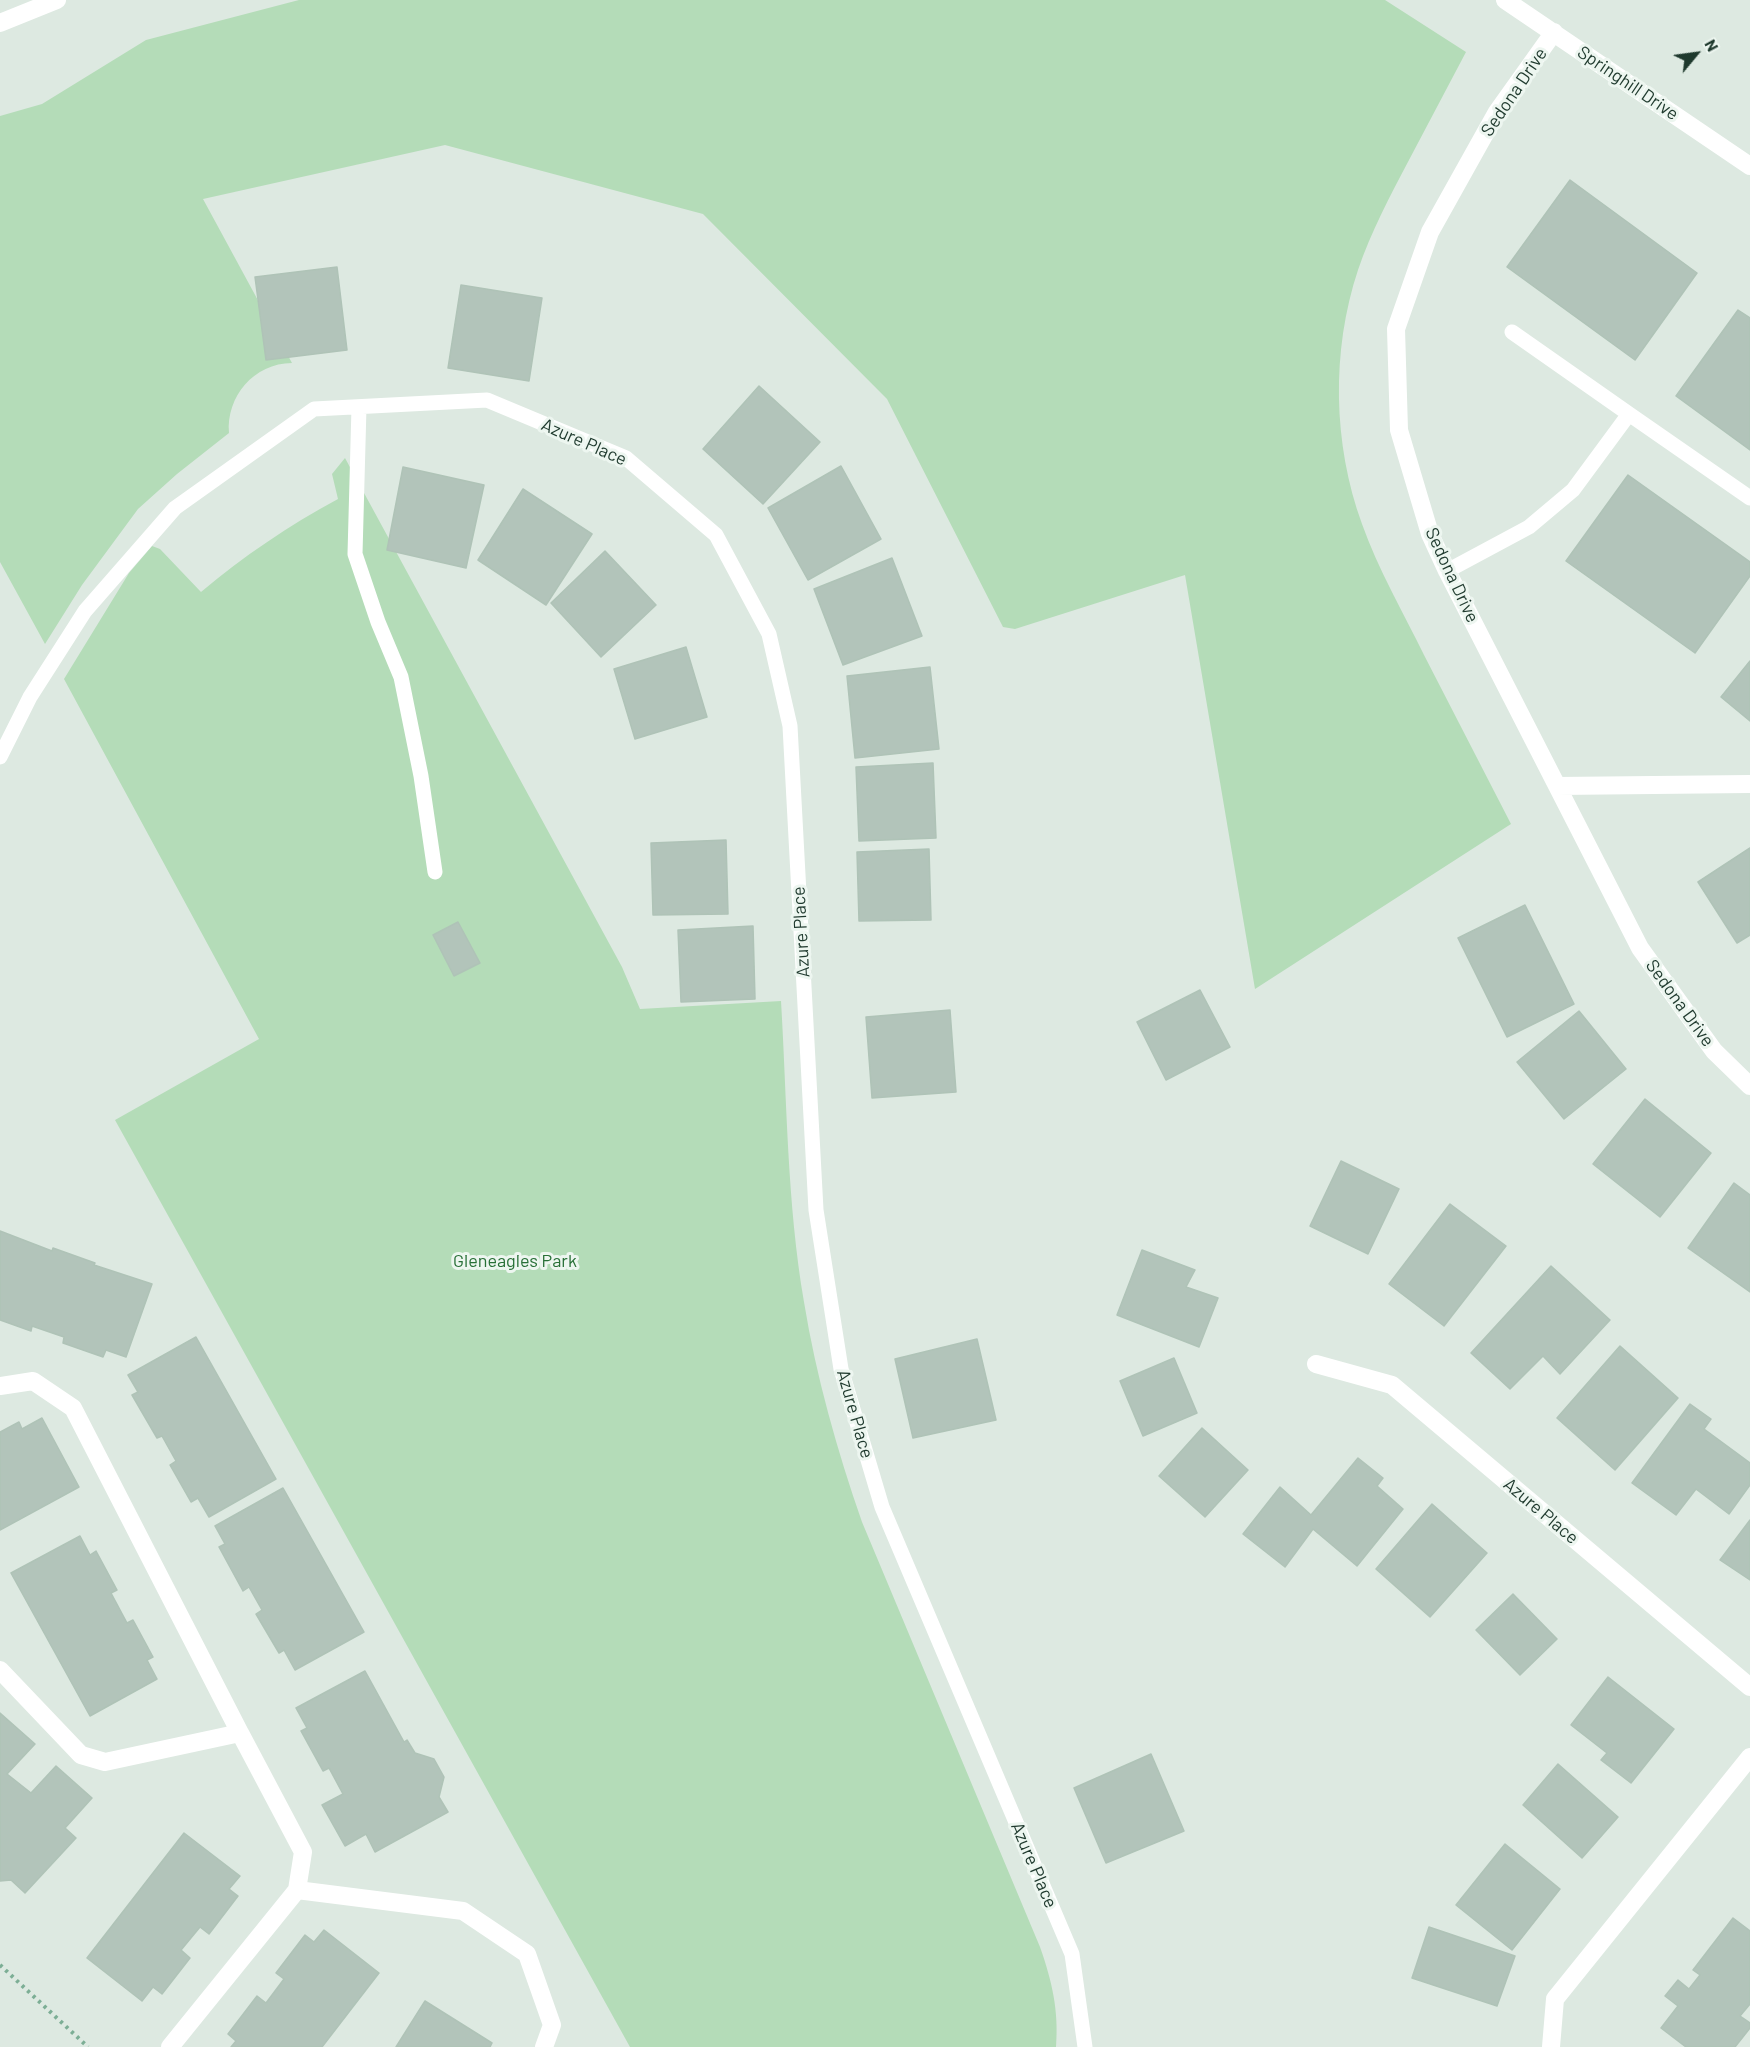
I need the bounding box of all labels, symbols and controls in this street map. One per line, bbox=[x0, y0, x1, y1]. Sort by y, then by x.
north arrow bbox=[1666, 24, 1726, 84]
text: N bbox=[1701, 36, 1723, 54]
street label: Springhill Drive bbox=[1573, 41, 1683, 125]
street label: Sedona Drive bbox=[1476, 44, 1552, 140]
street label: Azure Place bbox=[538, 414, 630, 470]
street label: Sedona Drive bbox=[1421, 524, 1483, 626]
street label: Azure Place bbox=[788, 886, 814, 978]
street label: Sedona Drive bbox=[1641, 955, 1719, 1051]
park label: Gleneagles Park bbox=[453, 1250, 577, 1272]
street label: Azure Place bbox=[832, 1367, 878, 1461]
street label: Azure Place bbox=[1499, 1473, 1583, 1549]
street label: Azure Place bbox=[1006, 1819, 1062, 1911]

